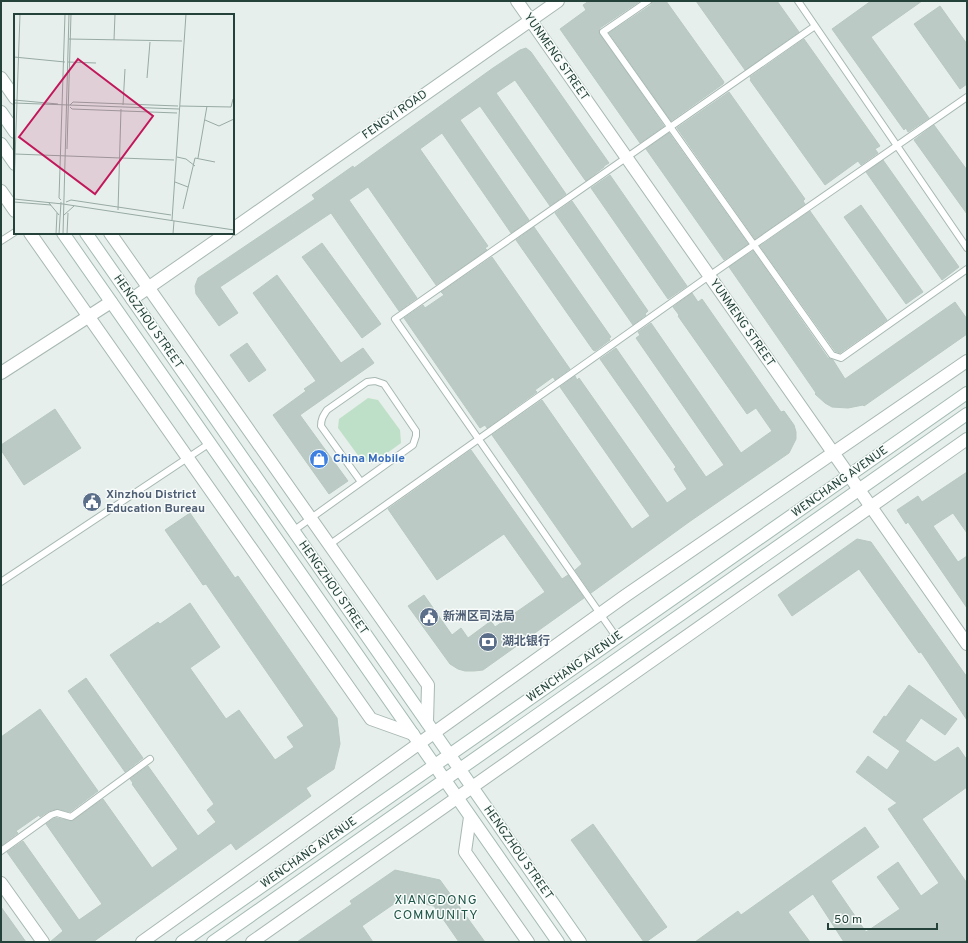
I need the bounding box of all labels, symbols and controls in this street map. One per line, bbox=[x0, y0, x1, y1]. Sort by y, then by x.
street label: YUNMENG STREET bbox=[520, 10, 592, 104]
inset map bbox=[14, 14, 234, 234]
street label: FENGYI ROAD bbox=[359, 87, 431, 143]
street label: HENGZHOU STREET bbox=[110, 272, 186, 372]
street label: YUNMENG STREET bbox=[706, 276, 778, 370]
street label: WENCHANG AVENUE bbox=[789, 443, 891, 521]
shop icon: China Mobile bbox=[308, 448, 330, 470]
place label: China Mobile bbox=[333, 451, 405, 467]
place label: Xinzhou District Education Bureau bbox=[106, 487, 205, 517]
public building icon: Xinzhou District Education Bureau bbox=[81, 491, 103, 513]
street label: HENGZHOU STREET bbox=[295, 538, 371, 638]
public building icon: 新洲区司法局 bbox=[418, 606, 440, 628]
place label: 新洲区司法局 bbox=[443, 609, 515, 625]
street label: WENCHANG AVENUE bbox=[524, 628, 626, 706]
bank icon: 湖北银行 bbox=[477, 631, 499, 653]
place label: 湖北银行 bbox=[502, 634, 550, 650]
street label: HENGZHOU STREET bbox=[480, 803, 556, 903]
street label: WENCHANG AVENUE bbox=[258, 814, 360, 892]
district label: XIANGDONG COMMUNITY bbox=[394, 893, 478, 924]
scale bar bbox=[828, 905, 937, 931]
text: 50 m bbox=[834, 912, 862, 928]

